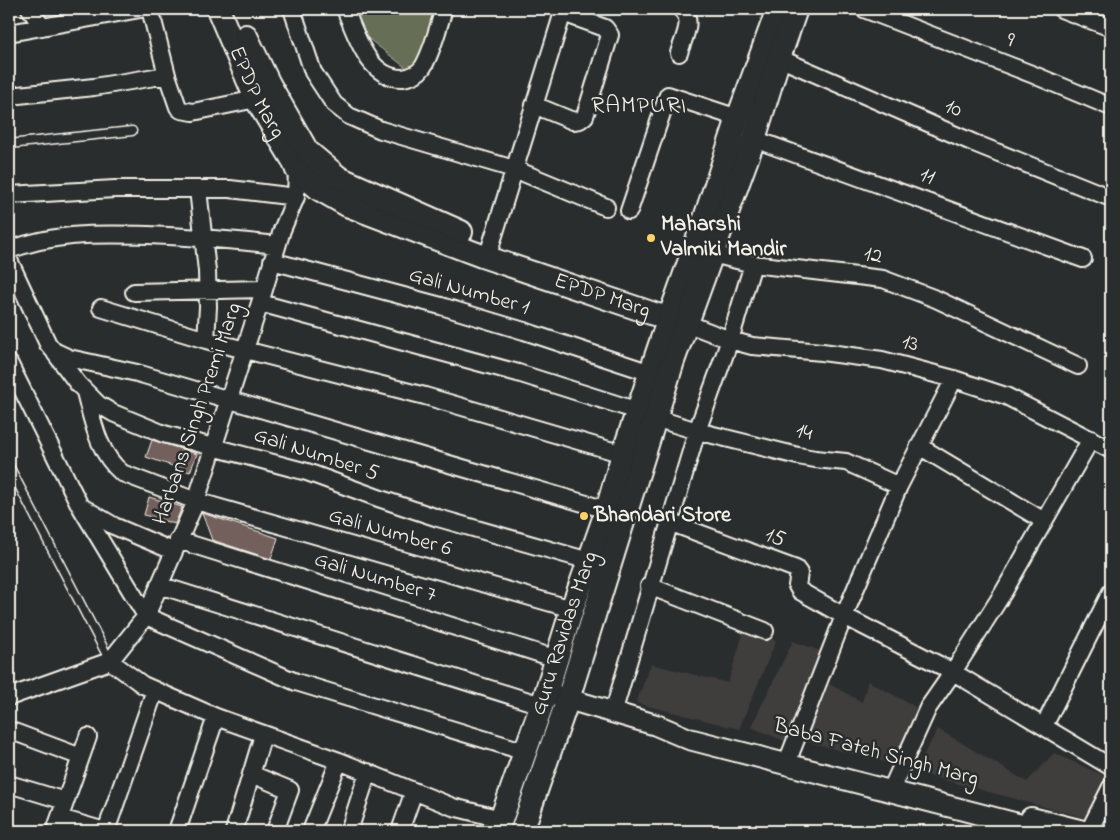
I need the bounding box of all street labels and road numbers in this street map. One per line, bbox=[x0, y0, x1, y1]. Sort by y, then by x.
street label: 9 bbox=[1001, 25, 1019, 57]
street label: EPDP Marg bbox=[220, 42, 293, 146]
street label: 10 bbox=[939, 91, 967, 127]
street label: 11 bbox=[915, 160, 939, 194]
street label: 12 bbox=[862, 239, 884, 273]
street label: Gali Number 1 bbox=[405, 260, 533, 324]
street label: EPDP Marg bbox=[550, 265, 654, 329]
street label: Harbans Singh Premi Marg bbox=[145, 299, 252, 530]
street label: 13 bbox=[898, 327, 922, 361]
street label: 14 bbox=[792, 416, 816, 450]
street label: Gali Number 5 bbox=[249, 420, 383, 490]
street label: Gali Number 6 bbox=[325, 500, 456, 566]
street label: 15 bbox=[760, 520, 790, 556]
street label: Gali Number 7 bbox=[310, 544, 440, 612]
street label: Guru Ravidas Marg bbox=[523, 547, 608, 720]
street label: Baba Fateh Singh Marg bbox=[769, 710, 982, 797]

